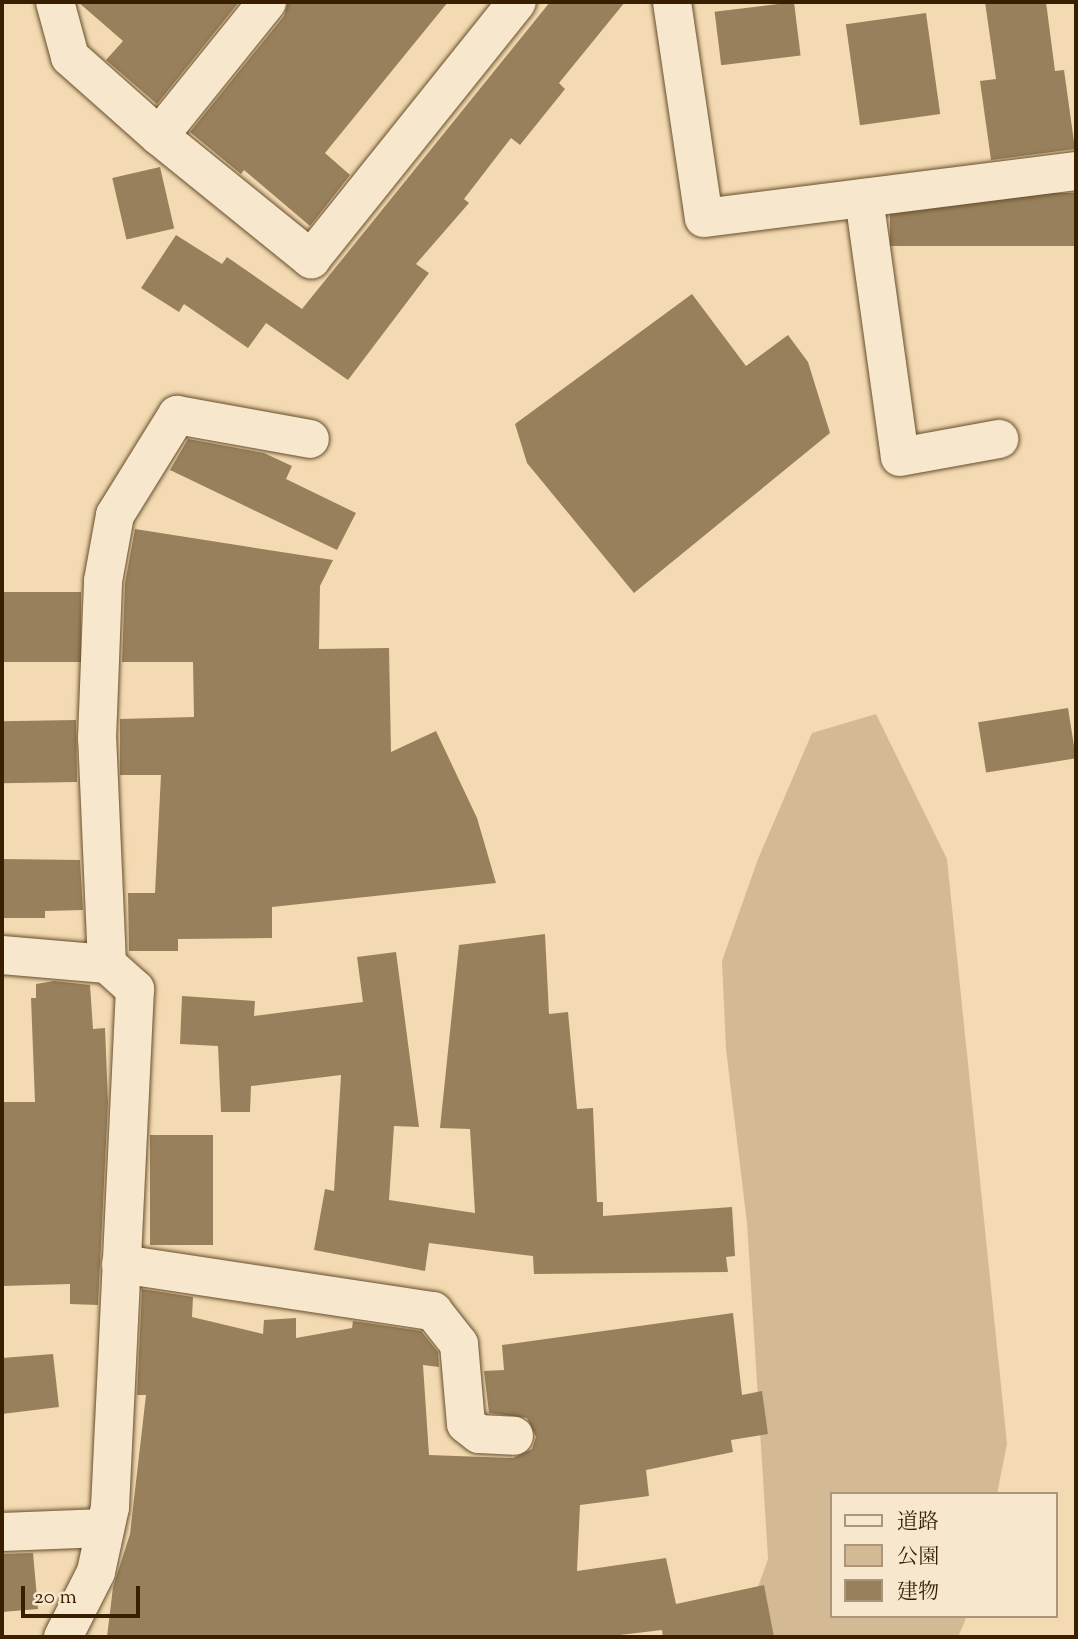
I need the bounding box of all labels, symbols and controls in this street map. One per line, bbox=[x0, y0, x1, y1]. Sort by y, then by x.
legend bbox=[830, 1492, 1057, 1618]
text: 道路 bbox=[897, 1508, 939, 1538]
text: 公園 bbox=[897, 1543, 939, 1573]
scale bar bbox=[24, 1572, 144, 1616]
text: 建物 bbox=[897, 1578, 939, 1608]
text: 20 m bbox=[34, 1583, 77, 1613]

